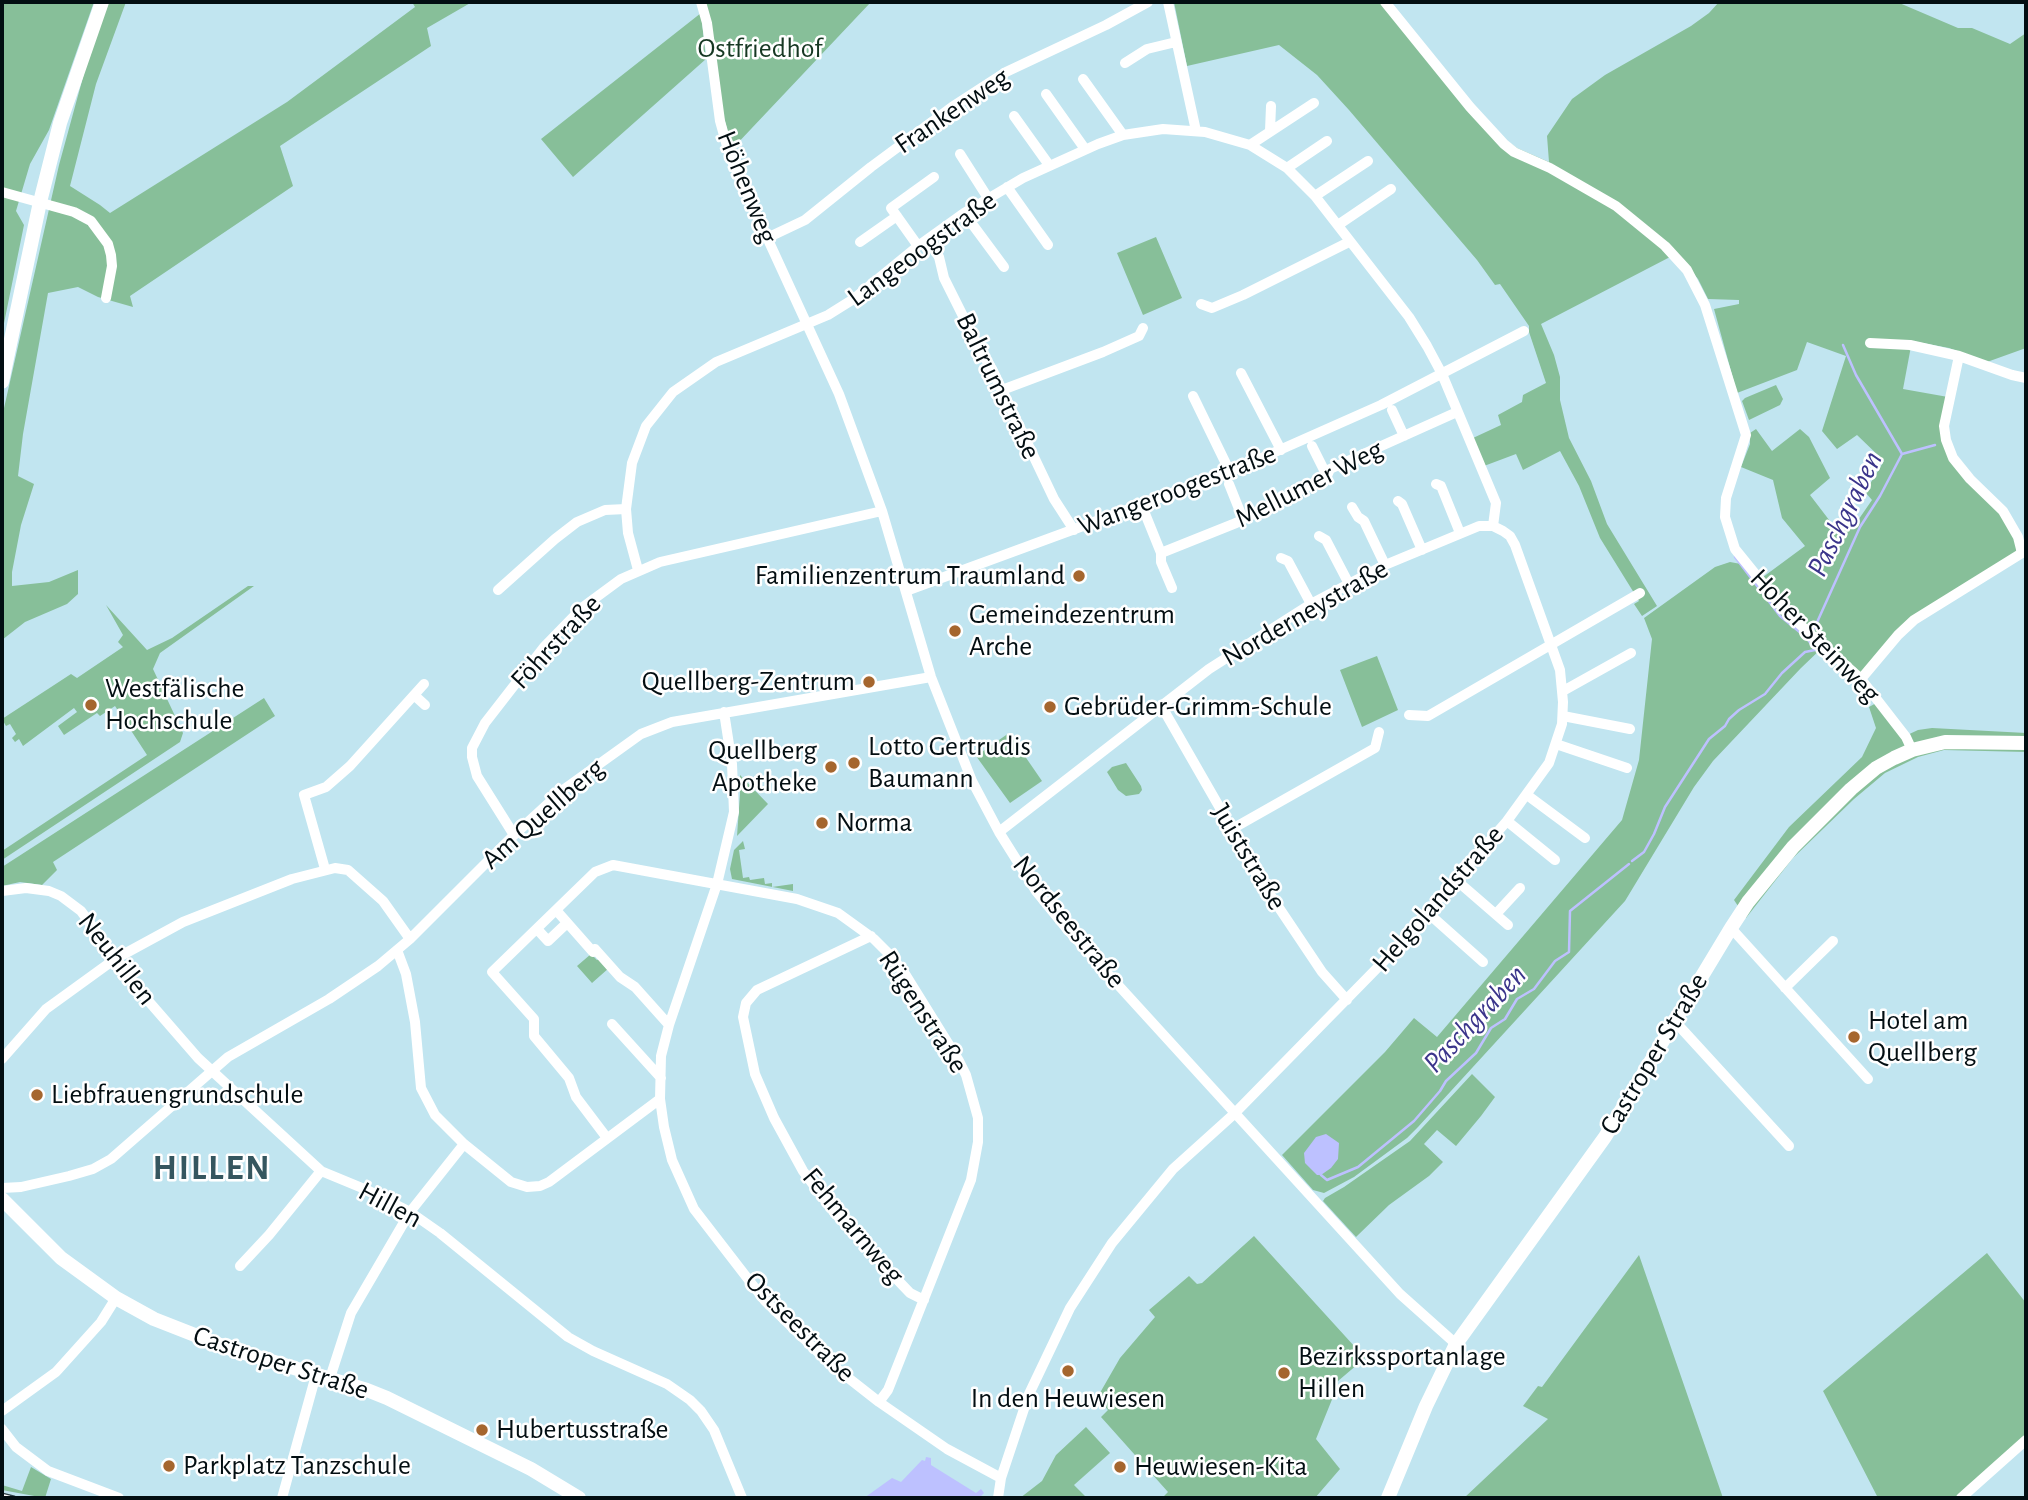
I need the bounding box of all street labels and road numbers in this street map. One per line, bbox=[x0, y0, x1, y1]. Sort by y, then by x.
street label: Frankenweg bbox=[888, 60, 1016, 162]
street label: Höhenweg bbox=[709, 126, 785, 248]
street label: Langeoogstraße bbox=[841, 184, 1003, 314]
street label: Baltrumstraße bbox=[948, 307, 1048, 465]
street label: Mellumer Weg bbox=[1230, 432, 1388, 536]
street label: Wangeroogestraße bbox=[1073, 437, 1281, 543]
street label: Norderneystraße bbox=[1216, 552, 1394, 674]
street label: Hoher Steinweg bbox=[1743, 562, 1887, 710]
street label: Föhrstraße bbox=[504, 588, 608, 696]
street label: Am Quellberg bbox=[475, 752, 611, 876]
street label: Juiststraße bbox=[1204, 798, 1294, 916]
street label: Helgolandstraße bbox=[1365, 819, 1511, 979]
street label: Nordseestraße bbox=[1005, 849, 1133, 995]
street label: Neuhillen bbox=[70, 906, 164, 1012]
street label: Rügenstraße bbox=[871, 944, 975, 1080]
street label: Castroper Straße bbox=[1593, 967, 1715, 1141]
street label: Fehmarnweg bbox=[795, 1161, 911, 1291]
street label: Hillen bbox=[352, 1174, 428, 1236]
street label: Ostseestraße bbox=[738, 1265, 862, 1389]
street label: Castroper Straße bbox=[189, 1319, 373, 1407]

